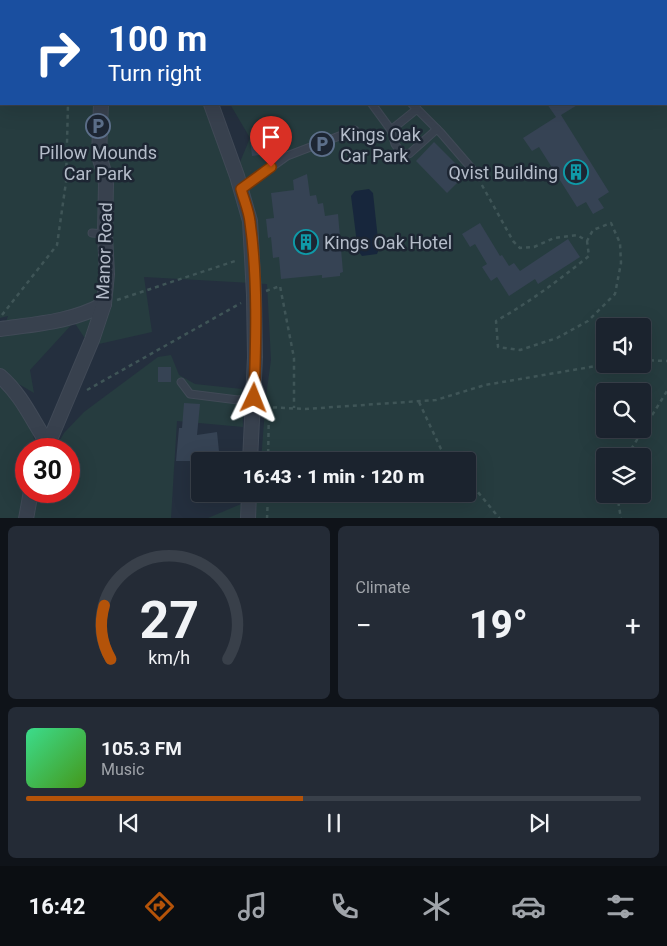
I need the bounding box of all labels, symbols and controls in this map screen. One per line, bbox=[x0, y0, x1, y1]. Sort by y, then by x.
text: 100 m bbox=[108, 19, 207, 60]
icon: right bbox=[25, 20, 90, 85]
text: Turn right bbox=[108, 61, 202, 86]
parking icon: Pillow Mounds Car Park bbox=[85, 113, 111, 139]
pin bbox=[250, 116, 292, 167]
icon: arrive bbox=[257, 123, 285, 151]
place label: Kings Oak Car Park bbox=[340, 124, 422, 166]
parking icon: Kings Oak Car Park bbox=[309, 131, 335, 157]
place label: Pillow Mounds Car Park bbox=[39, 142, 157, 184]
building icon: Qvist Building bbox=[563, 159, 589, 185]
place label: Qvist Building bbox=[448, 162, 558, 183]
street label: Manor Road bbox=[92, 202, 116, 300]
building icon: Kings Oak Hotel bbox=[293, 229, 319, 255]
place label: Kings Oak Hotel bbox=[324, 232, 452, 253]
map controls bbox=[596, 318, 651, 503]
button: sound bbox=[596, 318, 651, 373]
position arrow bbox=[227, 371, 279, 423]
button: search bbox=[596, 383, 651, 438]
speed limit sign: 30 bbox=[15, 438, 80, 503]
button: layers bbox=[596, 448, 651, 503]
text: 16:43 · 1 min · 120 m bbox=[242, 465, 425, 488]
text: Climate bbox=[356, 578, 410, 597]
text: 27 bbox=[139, 590, 199, 651]
text: 19° bbox=[469, 603, 528, 647]
text: − bbox=[356, 609, 372, 642]
text: + bbox=[625, 609, 641, 642]
text: km/h bbox=[148, 647, 190, 668]
text: 105.3 FM bbox=[101, 737, 182, 760]
text: Music bbox=[101, 760, 144, 779]
icon: previous bbox=[115, 809, 143, 837]
icon: pause bbox=[320, 809, 348, 837]
icon: next bbox=[525, 809, 553, 837]
icon: directions bbox=[142, 889, 177, 924]
icon: music bbox=[235, 889, 270, 924]
icon: phone bbox=[327, 889, 362, 924]
icon: climate bbox=[419, 889, 454, 924]
icon: car bbox=[511, 889, 546, 924]
icon: filters bbox=[603, 889, 638, 924]
text: 16:42 bbox=[29, 894, 85, 919]

